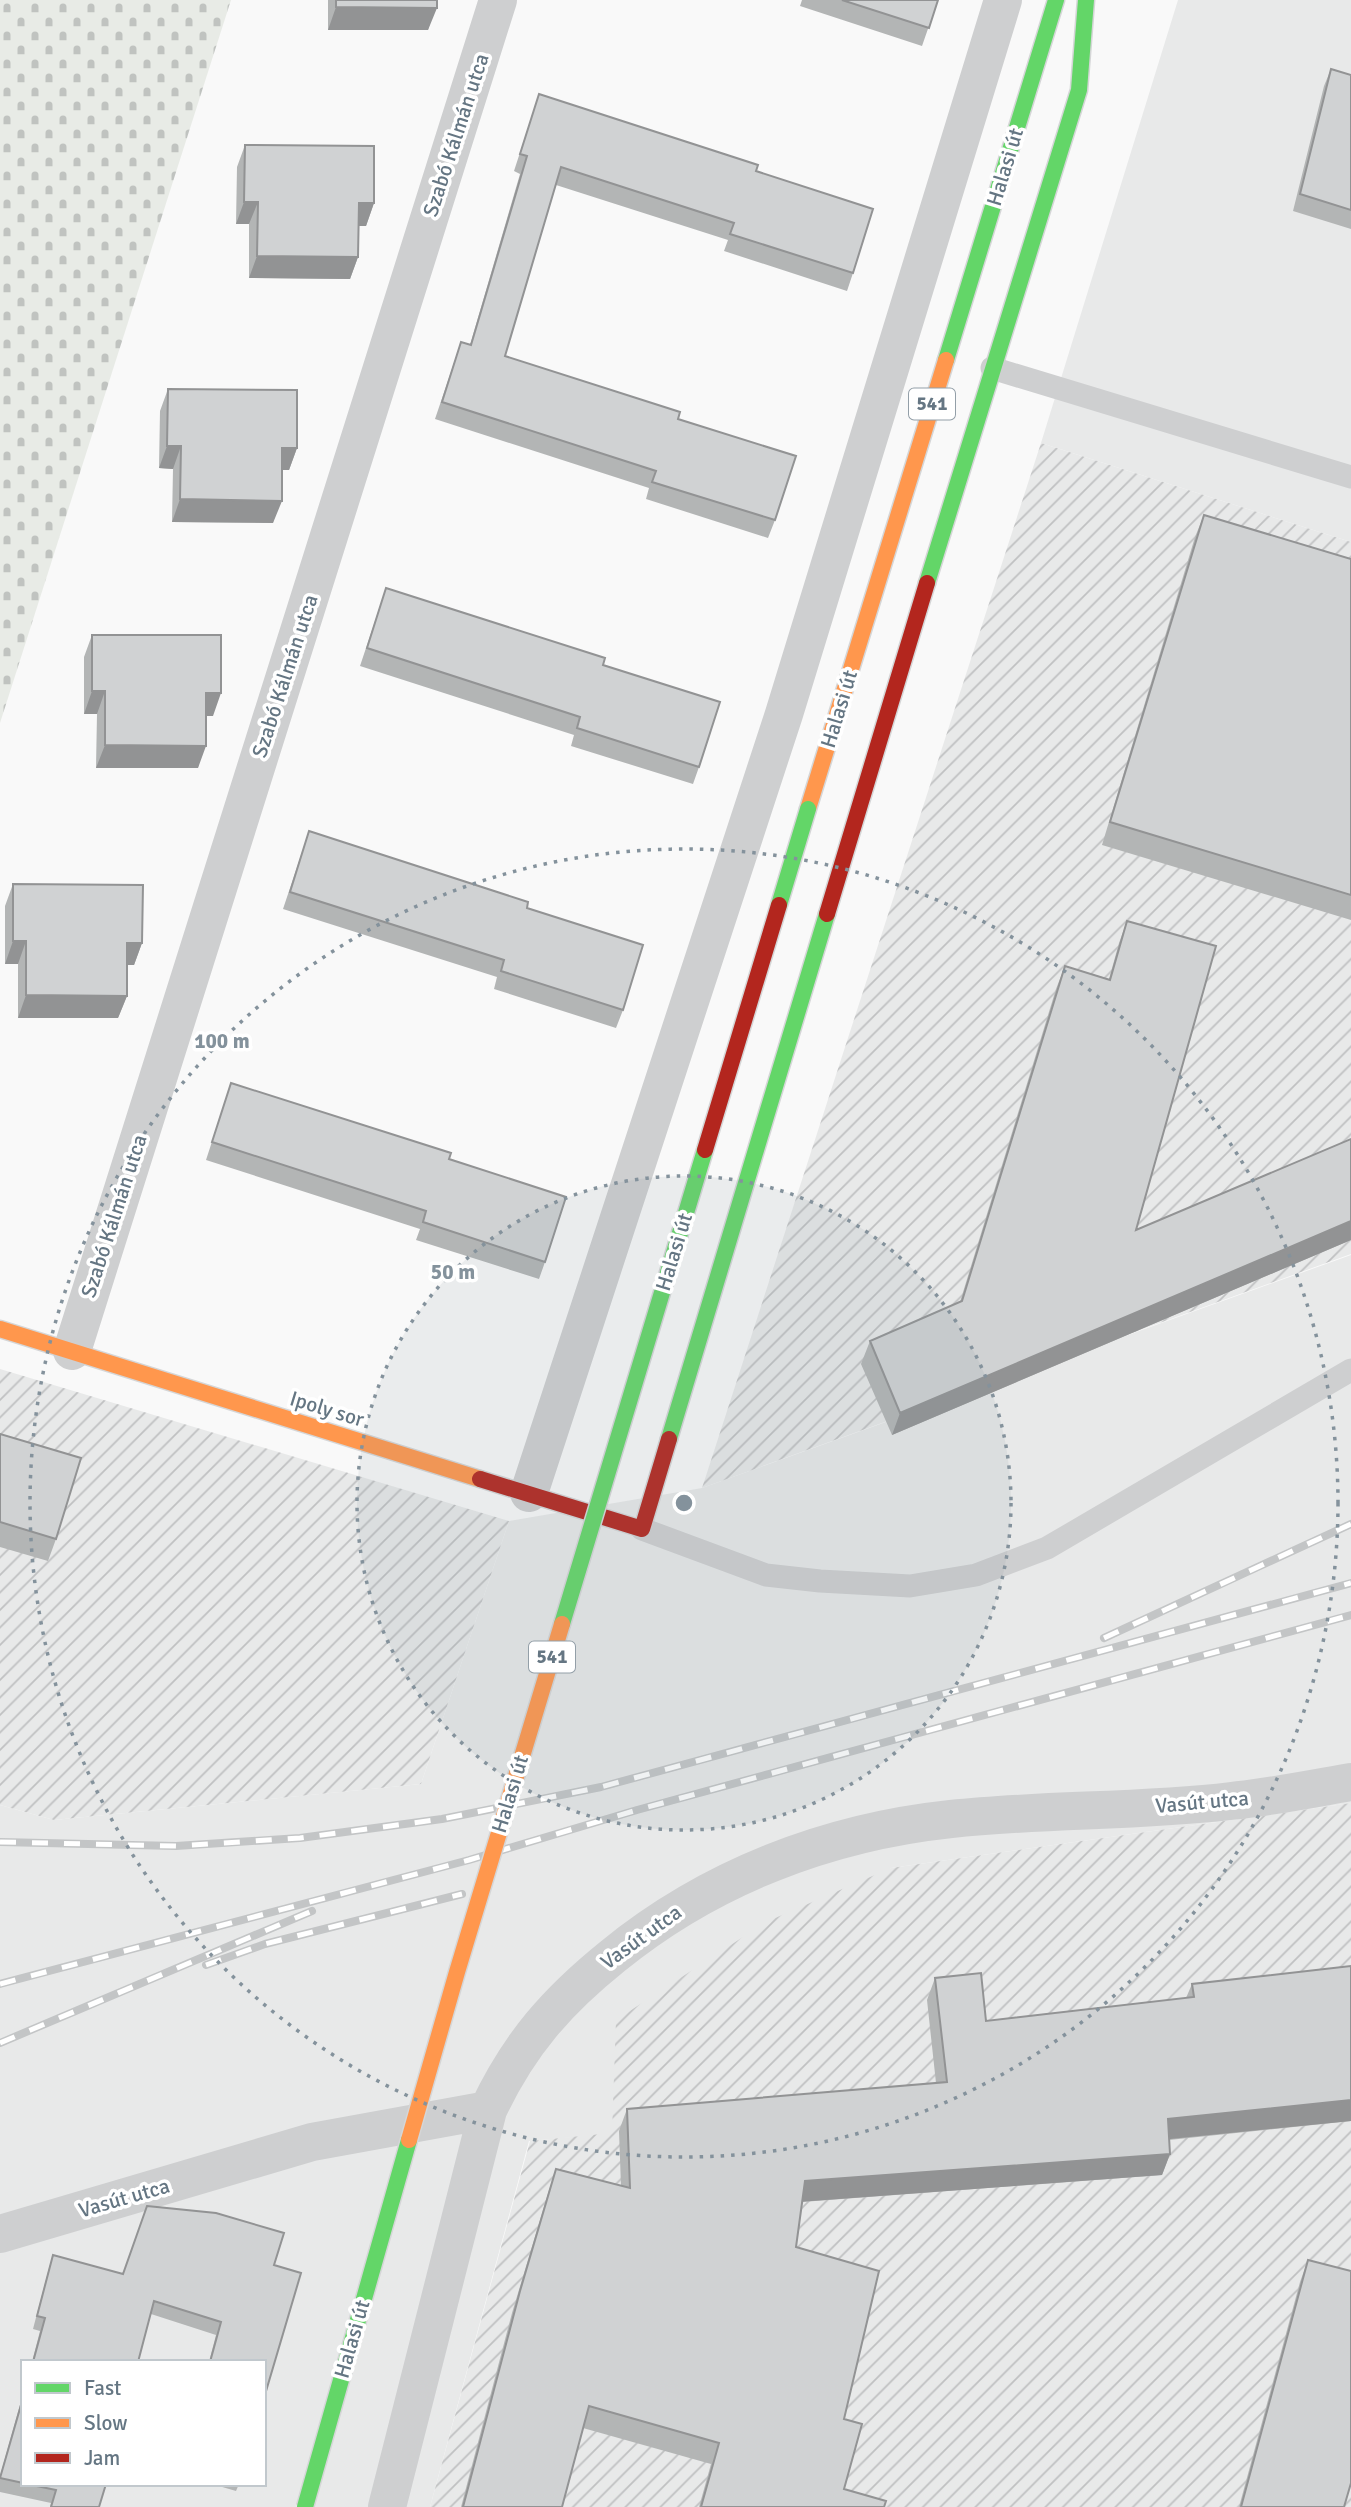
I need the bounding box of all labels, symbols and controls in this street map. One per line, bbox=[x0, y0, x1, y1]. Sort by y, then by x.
street label: Szabó Kálmán utca bbox=[417, 50, 495, 220]
street label: Halasi út bbox=[981, 125, 1029, 209]
road number: 541 bbox=[909, 388, 955, 420]
street label: Szabó Kálmán utca bbox=[246, 591, 324, 761]
street label: Halasi út bbox=[815, 667, 863, 751]
text: 100 m bbox=[194, 1028, 250, 1054]
street label: Szabó Kálmán utca bbox=[75, 1131, 153, 1301]
street label: Halasi út bbox=[650, 1210, 698, 1294]
text: 50 m bbox=[431, 1259, 475, 1285]
street label: Ipoly sor bbox=[287, 1385, 368, 1433]
centre of rings bbox=[672, 1491, 696, 1515]
road number: 541 bbox=[529, 1642, 575, 1672]
street label: Halasi út bbox=[486, 1752, 534, 1836]
street label: Vasút utca bbox=[1154, 1785, 1250, 1819]
street label: Vasút utca bbox=[595, 1899, 687, 1975]
street label: Vasút utca bbox=[75, 2173, 173, 2223]
street label: Halasi út bbox=[328, 2297, 376, 2381]
legend bbox=[21, 2360, 266, 2486]
text: Fast bbox=[84, 2375, 121, 2401]
text: Slow bbox=[84, 2410, 128, 2436]
text: Jam bbox=[84, 2445, 120, 2471]

